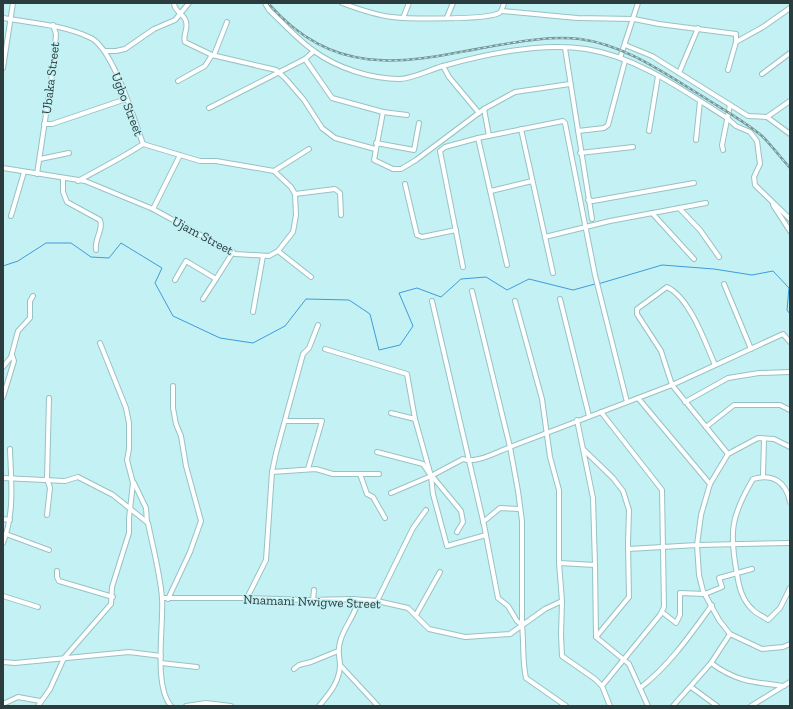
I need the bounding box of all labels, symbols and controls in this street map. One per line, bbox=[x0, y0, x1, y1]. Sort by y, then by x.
street label: Ubaka Street bbox=[39, 41, 62, 115]
street label: Ugbo Street bbox=[109, 70, 147, 138]
street label: Ujam Street bbox=[169, 213, 236, 259]
street label: Nnamani Nwigwe Street bbox=[243, 592, 381, 611]

